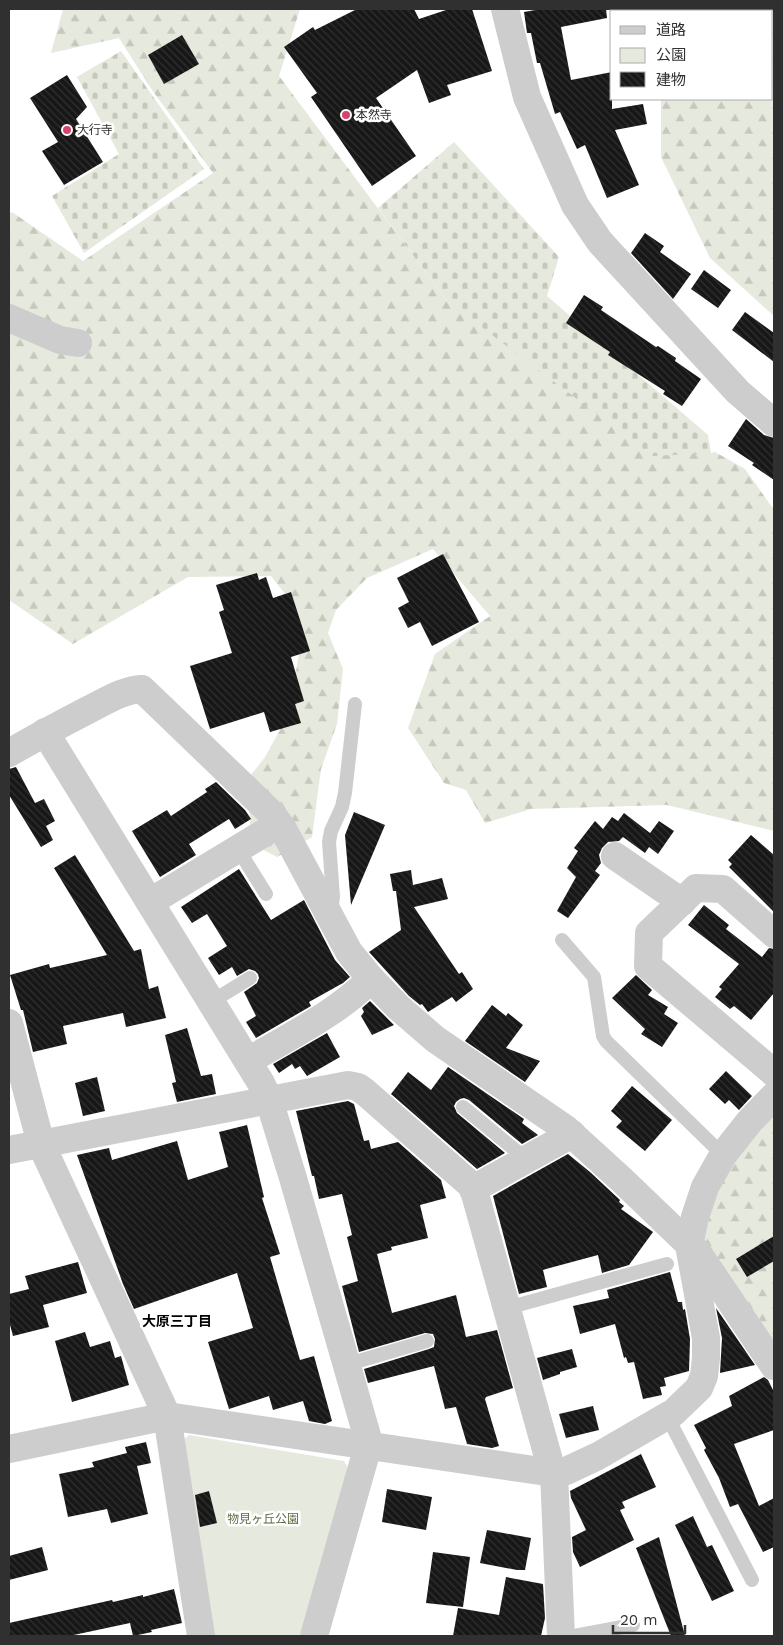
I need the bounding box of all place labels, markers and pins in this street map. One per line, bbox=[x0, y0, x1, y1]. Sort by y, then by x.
place label: 本然寺 bbox=[356, 108, 392, 122]
marker: 本然寺 bbox=[340, 109, 352, 121]
place label: 大行寺 bbox=[77, 123, 113, 137]
marker: 大行寺 bbox=[61, 124, 73, 136]

